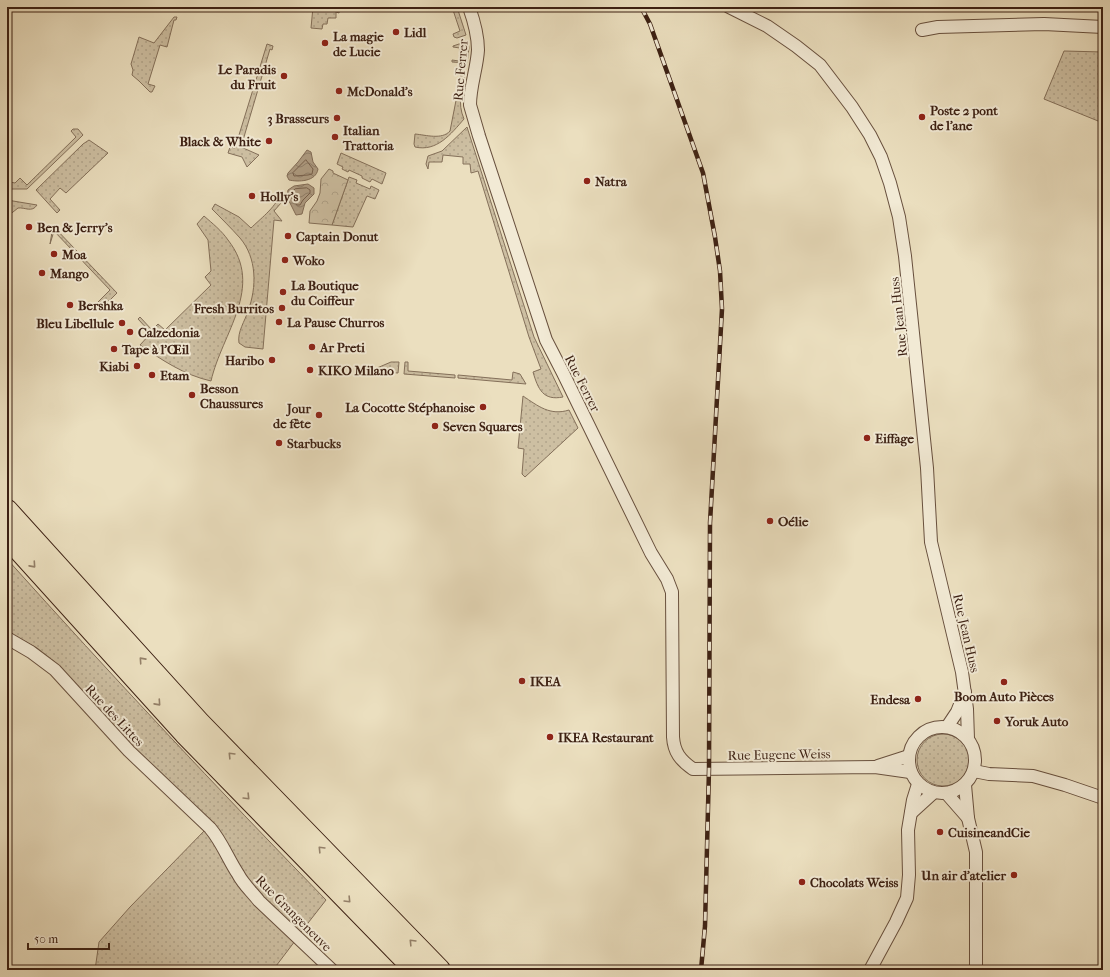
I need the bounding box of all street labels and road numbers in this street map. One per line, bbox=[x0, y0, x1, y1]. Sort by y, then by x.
street label: Rue Ferrer bbox=[450, 38, 471, 102]
street label: Rue Jean Huss bbox=[887, 276, 910, 358]
street label: Rue Ferrer bbox=[562, 352, 604, 415]
street label: Rue Jean Huss bbox=[950, 592, 983, 674]
street label: Rue des Littes bbox=[82, 681, 147, 749]
street label: Rue Eugene Weiss bbox=[727, 746, 831, 763]
street label: Rue Grangeneuve bbox=[253, 872, 335, 955]

